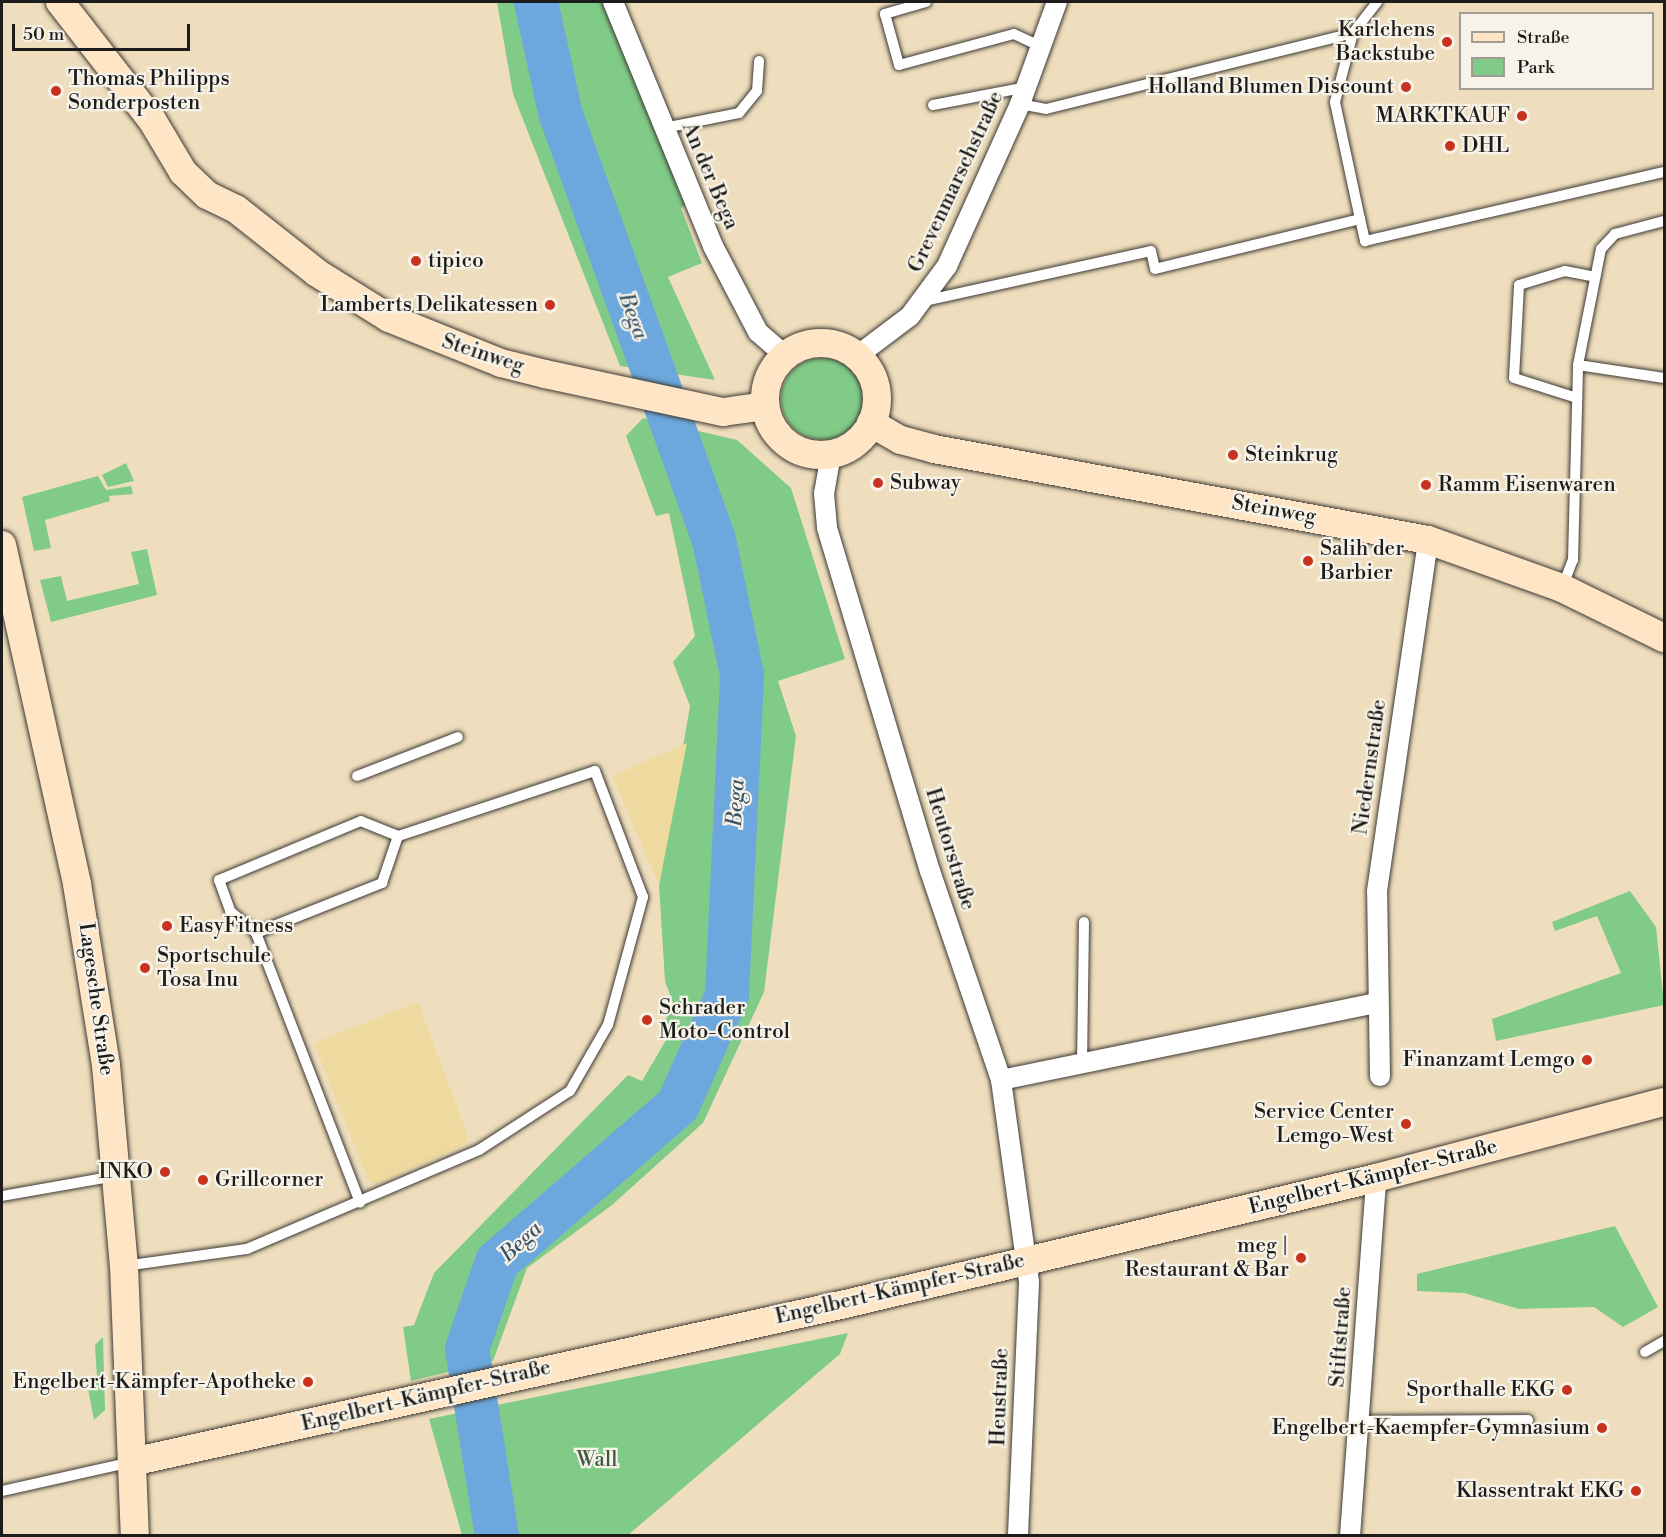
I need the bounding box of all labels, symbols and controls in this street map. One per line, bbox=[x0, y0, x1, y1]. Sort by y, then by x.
scale bar bbox=[15, 12, 194, 50]
legend bbox=[1459, 12, 1654, 90]
place label: Karlchens Backstube bbox=[1336, 17, 1435, 67]
text: 50 m bbox=[23, 23, 64, 46]
text: Straße bbox=[1517, 26, 1570, 49]
marker: Karlchens Backstube bbox=[1440, 35, 1454, 49]
text: Park bbox=[1517, 56, 1554, 79]
place label: Thomas Philipps Sonderposten bbox=[68, 66, 230, 116]
place label: Holland Blumen Discount bbox=[1148, 74, 1394, 100]
marker: Holland Blumen Discount bbox=[1399, 80, 1413, 94]
marker: Thomas Philipps Sonderposten bbox=[49, 84, 63, 98]
street label: Grevenmarschstraße bbox=[903, 87, 1009, 277]
place label: MARKTKAUF bbox=[1375, 103, 1510, 129]
marker: MARKTKAUF bbox=[1515, 109, 1529, 123]
street label: An der Bega bbox=[676, 119, 744, 233]
place label: DHL bbox=[1462, 133, 1509, 159]
marker: DHL bbox=[1443, 139, 1457, 153]
place label: tipico bbox=[428, 248, 484, 274]
marker: tipico bbox=[409, 254, 423, 268]
water label: Bega bbox=[612, 289, 654, 343]
place label: Lamberts Delikatessen bbox=[320, 292, 538, 318]
marker: Lamberts Delikatessen bbox=[543, 298, 557, 312]
street label: Steinweg bbox=[439, 329, 527, 379]
place label: Steinkrug bbox=[1245, 442, 1338, 468]
marker: Steinkrug bbox=[1226, 448, 1240, 462]
place label: Subway bbox=[890, 470, 961, 496]
place label: Ramm Eisenwaren bbox=[1438, 472, 1616, 498]
marker: Subway bbox=[871, 476, 885, 490]
marker: Ramm Eisenwaren bbox=[1419, 478, 1433, 492]
street label: Steinweg bbox=[1230, 490, 1318, 530]
place label: Salih der Barbier bbox=[1320, 536, 1404, 586]
marker: Salih der Barbier bbox=[1301, 554, 1315, 568]
street label: Niedernstraße bbox=[1348, 698, 1392, 836]
water label: Bega bbox=[722, 778, 750, 828]
street label: Heutorstraße bbox=[919, 785, 981, 913]
place label: EasyFitness bbox=[179, 913, 293, 939]
marker: EasyFitness bbox=[160, 919, 174, 933]
street label: Lagesche Straße bbox=[73, 921, 119, 1077]
place label: Sportschule Tosa Inu bbox=[157, 943, 271, 993]
marker: Sportschule Tosa Inu bbox=[138, 961, 152, 975]
place label: Schrader Moto-Control bbox=[659, 995, 790, 1045]
marker: Schrader Moto-Control bbox=[640, 1013, 654, 1027]
place label: Finanzamt Lemgo bbox=[1402, 1047, 1575, 1073]
marker: Finanzamt Lemgo bbox=[1580, 1053, 1594, 1067]
place label: Service Center Lemgo-West bbox=[1254, 1099, 1394, 1149]
marker: Service Center Lemgo-West bbox=[1399, 1117, 1413, 1131]
street label: Engelbert-Kämpfer-Straße bbox=[1246, 1134, 1500, 1220]
place label: INKO bbox=[98, 1159, 153, 1185]
marker: INKO bbox=[158, 1165, 172, 1179]
place label: Grillcorner bbox=[215, 1167, 323, 1193]
marker: Grillcorner bbox=[196, 1173, 210, 1187]
water label: Bega bbox=[494, 1216, 548, 1268]
place label: meg | Restaurant & Bar bbox=[1125, 1233, 1289, 1283]
street label: Engelbert-Kämpfer-Straße bbox=[773, 1248, 1027, 1330]
marker: meg | Restaurant & Bar bbox=[1294, 1251, 1308, 1265]
street label: Stiftstraße bbox=[1325, 1286, 1357, 1388]
street label: Heustraße bbox=[986, 1347, 1014, 1447]
street label: Engelbert-Kämpfer-Straße bbox=[299, 1355, 553, 1437]
place label: Engelbert-Kämpfer-Apotheke bbox=[12, 1369, 296, 1395]
marker: Engelbert-Kämpfer-Apotheke bbox=[301, 1375, 315, 1389]
place label: Sporthalle EKG bbox=[1407, 1377, 1555, 1403]
marker: Sporthalle EKG bbox=[1560, 1383, 1574, 1397]
place label: Engelbert-Kaempfer-Gymnasium bbox=[1272, 1415, 1590, 1441]
marker: Engelbert-Kaempfer-Gymnasium bbox=[1595, 1421, 1609, 1435]
park label: Wall bbox=[577, 1447, 617, 1473]
place label: Klassentrakt EKG bbox=[1456, 1478, 1624, 1504]
marker: Klassentrakt EKG bbox=[1629, 1484, 1643, 1498]

